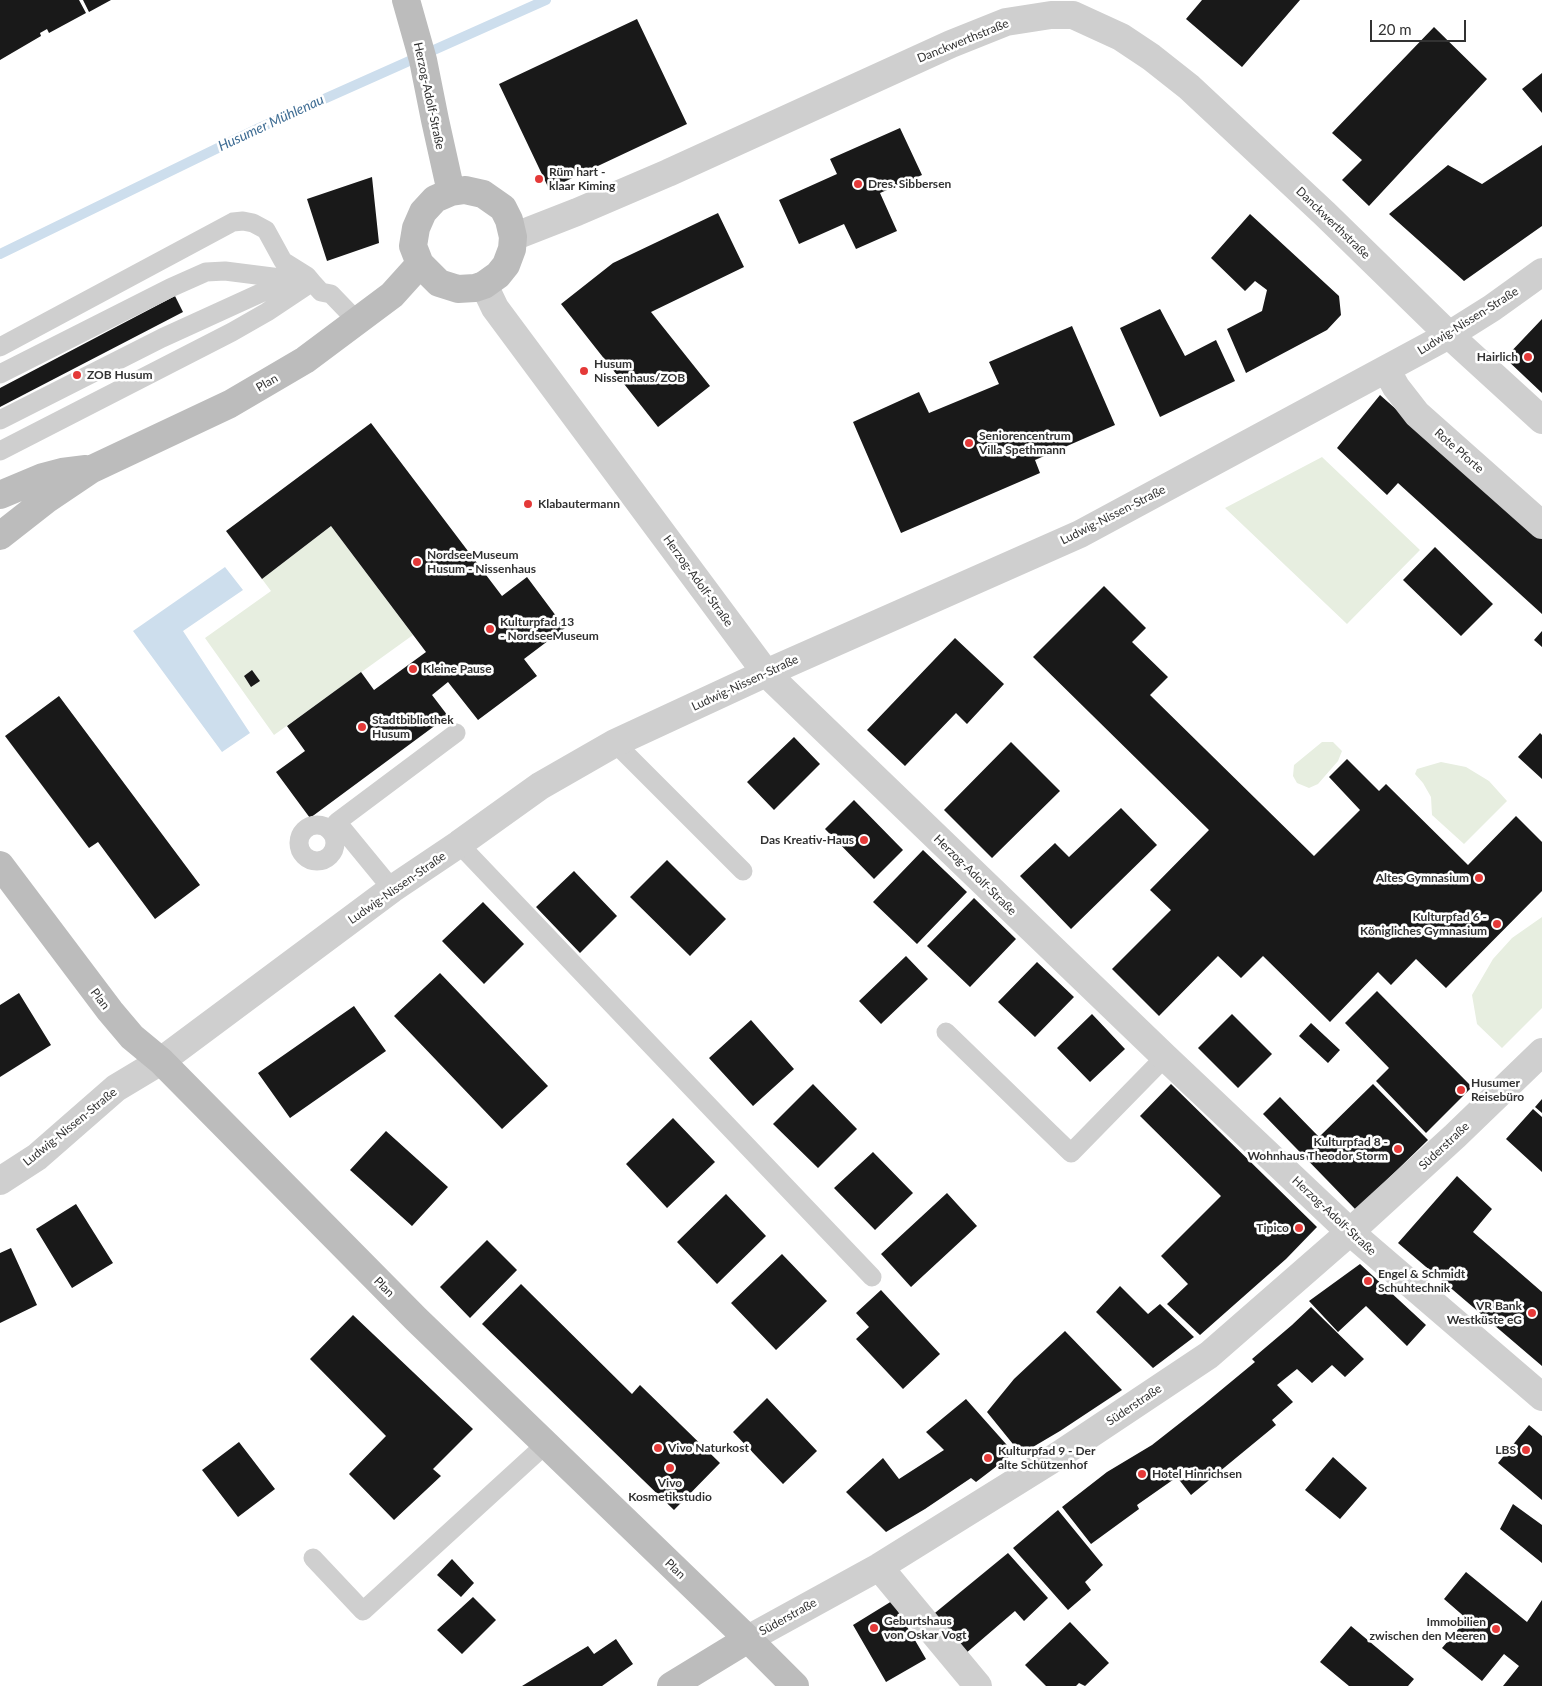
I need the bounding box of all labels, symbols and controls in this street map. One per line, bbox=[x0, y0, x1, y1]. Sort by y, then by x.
scale bar bbox=[1372, 10, 1468, 42]
street label: Danckwerthstraße bbox=[915, 16, 1011, 66]
text: 20 m bbox=[1378, 20, 1412, 38]
street label: Herzog-Adolf-Straße bbox=[411, 41, 447, 151]
water label: Husumer Mühlenau bbox=[215, 91, 327, 155]
place label: Rüm hart - klaar Kiming bbox=[549, 165, 615, 193]
marker: Rüm hart - klaar Kiming bbox=[533, 173, 545, 185]
place label: Dres. Sibbersen bbox=[868, 177, 951, 191]
marker: Dres. Sibbersen bbox=[852, 178, 864, 190]
street label: Danckwerthstraße bbox=[1293, 184, 1373, 262]
street label: Ludwig-Nissen-Straße bbox=[1415, 284, 1521, 358]
place label: Hairlich bbox=[1477, 350, 1518, 364]
marker: Hairlich bbox=[1522, 351, 1534, 363]
place label: Husum Nissenhaus/ZOB bbox=[594, 357, 685, 385]
marker: Husum Nissenhaus/ZOB bbox=[578, 365, 590, 377]
place label: ZOB Husum bbox=[87, 368, 153, 382]
marker: ZOB Husum bbox=[71, 369, 83, 381]
street label: Plan bbox=[254, 371, 280, 395]
street label: Rote Pforte bbox=[1431, 426, 1487, 476]
place label: Seniorencentrum Villa Spethmann bbox=[979, 429, 1071, 457]
marker: Seniorencentrum Villa Spethmann bbox=[963, 437, 975, 449]
street label: Ludwig-Nissen-Straße bbox=[1058, 482, 1168, 548]
place label: Klabautermann bbox=[538, 497, 620, 511]
marker: Klabautermann bbox=[522, 498, 534, 510]
street label: Herzog-Adolf-Straße bbox=[660, 533, 736, 629]
place label: NordseeMuseum Husum - Nissenhaus bbox=[427, 548, 536, 576]
marker: NordseeMuseum Husum - Nissenhaus bbox=[411, 556, 423, 568]
place label: Kulturpfad 13 - NordseeMuseum bbox=[500, 615, 599, 643]
marker: Kulturpfad 13 - NordseeMuseum bbox=[484, 623, 496, 635]
street label: Ludwig-Nissen-Straße bbox=[689, 652, 801, 714]
place label: Kleine Pause bbox=[423, 662, 492, 676]
marker: Kleine Pause bbox=[407, 663, 419, 675]
place label: Stadtbibliothek Husum bbox=[372, 713, 454, 741]
marker: Stadtbibliothek Husum bbox=[356, 721, 368, 733]
street label: Herzog-Adolf-Straße bbox=[931, 832, 1019, 918]
place label: Das Kreativ-Haus bbox=[760, 833, 854, 847]
marker: Das Kreativ-Haus bbox=[858, 834, 870, 846]
street label: Ludwig-Nissen-Straße bbox=[345, 849, 449, 927]
place label: Altes Gymnasium bbox=[1376, 871, 1469, 885]
marker: Altes Gymnasium bbox=[1473, 872, 1485, 884]
place label: Kulturpfad 6 - Königliches Gymnasium bbox=[1360, 910, 1487, 938]
marker: Kulturpfad 6 - Königliches Gymnasium bbox=[1491, 918, 1503, 930]
street label: Plan bbox=[87, 986, 113, 1012]
place label: Husumer Reisebüro bbox=[1471, 1076, 1524, 1104]
marker: Husumer Reisebüro bbox=[1455, 1084, 1467, 1096]
street label: Ludwig-Nissen-Straße bbox=[20, 1085, 120, 1169]
street label: Süderstraße bbox=[1416, 1119, 1472, 1173]
place label: Kulturpfad 8 - Wohnhaus Theodor Storm bbox=[1247, 1135, 1388, 1163]
marker: Kulturpfad 8 - Wohnhaus Theodor Storm bbox=[1392, 1143, 1404, 1155]
street label: Herzog-Adolf-Straße bbox=[1289, 1173, 1379, 1259]
place label: Tipico bbox=[1256, 1221, 1289, 1235]
marker: Tipico bbox=[1293, 1222, 1305, 1234]
place label: Engel & Schmidt Schuhtechnik bbox=[1378, 1267, 1465, 1295]
street label: Plan bbox=[371, 1274, 397, 1300]
marker: Engel & Schmidt Schuhtechnik bbox=[1362, 1275, 1374, 1287]
place label: VR Bank Westküste eG bbox=[1447, 1299, 1522, 1327]
marker: VR Bank Westküste eG bbox=[1526, 1307, 1538, 1319]
street label: Süderstraße bbox=[1104, 1381, 1164, 1429]
place label: Vivo Naturkost bbox=[668, 1441, 749, 1455]
marker: Vivo Naturkost bbox=[652, 1442, 664, 1454]
place label: LBS bbox=[1495, 1443, 1516, 1457]
place label: Kulturpfad 9 - Der alte Schützenhof bbox=[998, 1444, 1095, 1472]
marker: LBS bbox=[1520, 1444, 1532, 1456]
marker: Kulturpfad 9 - Der alte Schützenhof bbox=[982, 1452, 994, 1464]
marker: Vivo Kosmetikstudio bbox=[664, 1462, 676, 1474]
place label: Hotel Hinrichsen bbox=[1152, 1467, 1242, 1481]
marker: Hotel Hinrichsen bbox=[1136, 1468, 1148, 1480]
place label: Vivo Kosmetikstudio bbox=[628, 1476, 712, 1504]
street label: Plan bbox=[662, 1556, 688, 1582]
street label: Süderstraße bbox=[757, 1595, 819, 1639]
place label: Geburtshaus von Oskar Vogt bbox=[884, 1614, 967, 1642]
place label: Immobilien zwischen den Meeren bbox=[1370, 1615, 1486, 1643]
marker: Geburtshaus von Oskar Vogt bbox=[868, 1622, 880, 1634]
marker: Immobilien zwischen den Meeren bbox=[1490, 1623, 1502, 1635]

